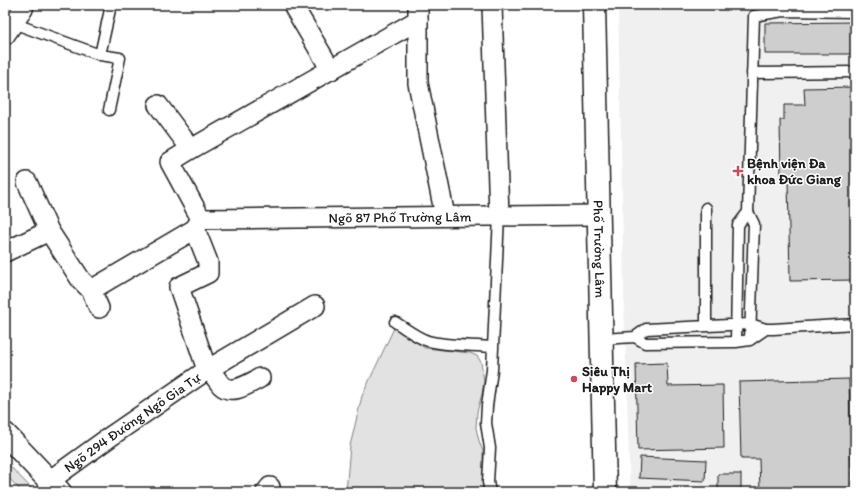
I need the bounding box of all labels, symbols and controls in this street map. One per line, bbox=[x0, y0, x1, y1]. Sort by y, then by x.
place label: Bệnh viện Đa khoa Đức Giang bbox=[747, 155, 842, 188]
marker: Bệnh viện Đa khoa Đức Giang bbox=[732, 165, 744, 177]
street label: Phố Trường Lâm bbox=[590, 200, 609, 298]
street label: Ngõ 87 Phố Trường Lâm bbox=[328, 208, 472, 226]
place label: Siêu Thị Happy Mart bbox=[582, 363, 653, 396]
street label: Ngõ 294 Đường Ngô Gia Tự bbox=[61, 368, 204, 476]
marker: Siêu Thị Happy Mart bbox=[569, 374, 579, 384]

